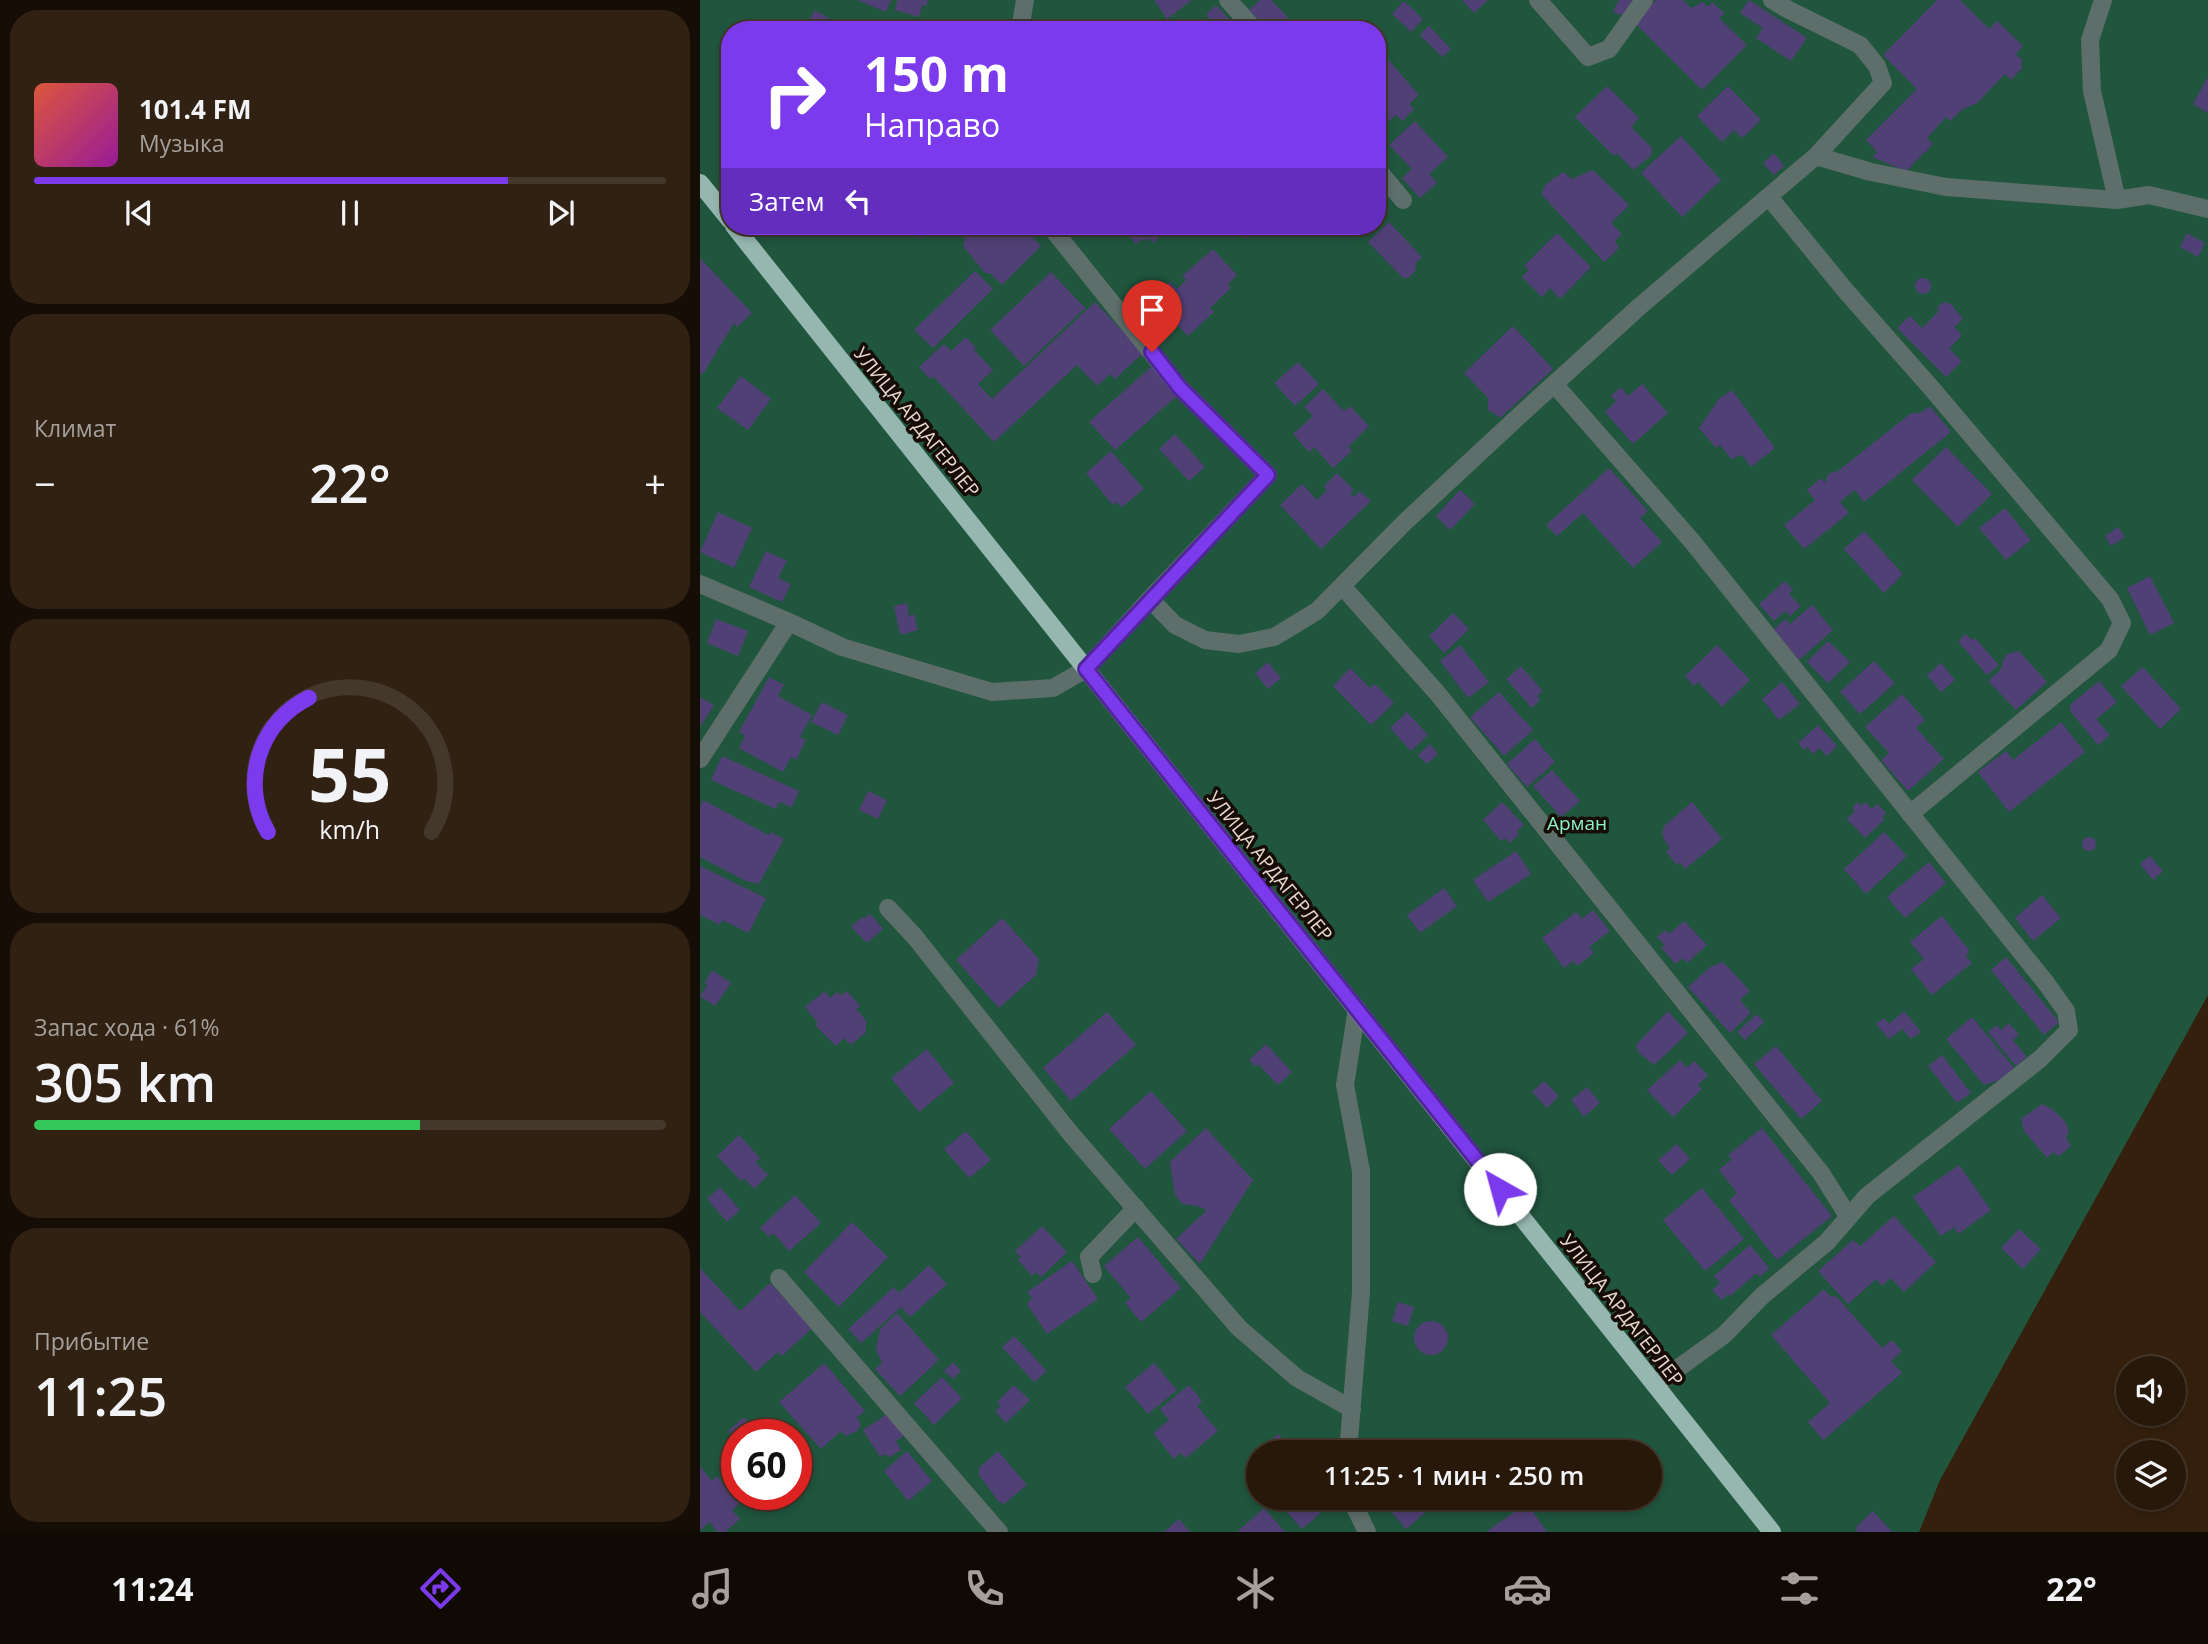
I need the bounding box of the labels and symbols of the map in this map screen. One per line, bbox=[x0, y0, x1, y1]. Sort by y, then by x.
pin bbox=[1122, 280, 1182, 352]
street label: УЛИЦА АРДАГЕРЛЕР bbox=[848, 341, 986, 503]
street label: УЛИЦА АРДАГЕРЛЕР bbox=[1201, 785, 1339, 947]
park label: Арман bbox=[1547, 810, 1607, 836]
position arrow bbox=[1463, 1152, 1537, 1226]
street label: УЛИЦА АРДАГЕРЛЕР bbox=[1554, 1229, 1690, 1391]
speed limit sign: 60 bbox=[721, 1419, 812, 1510]

